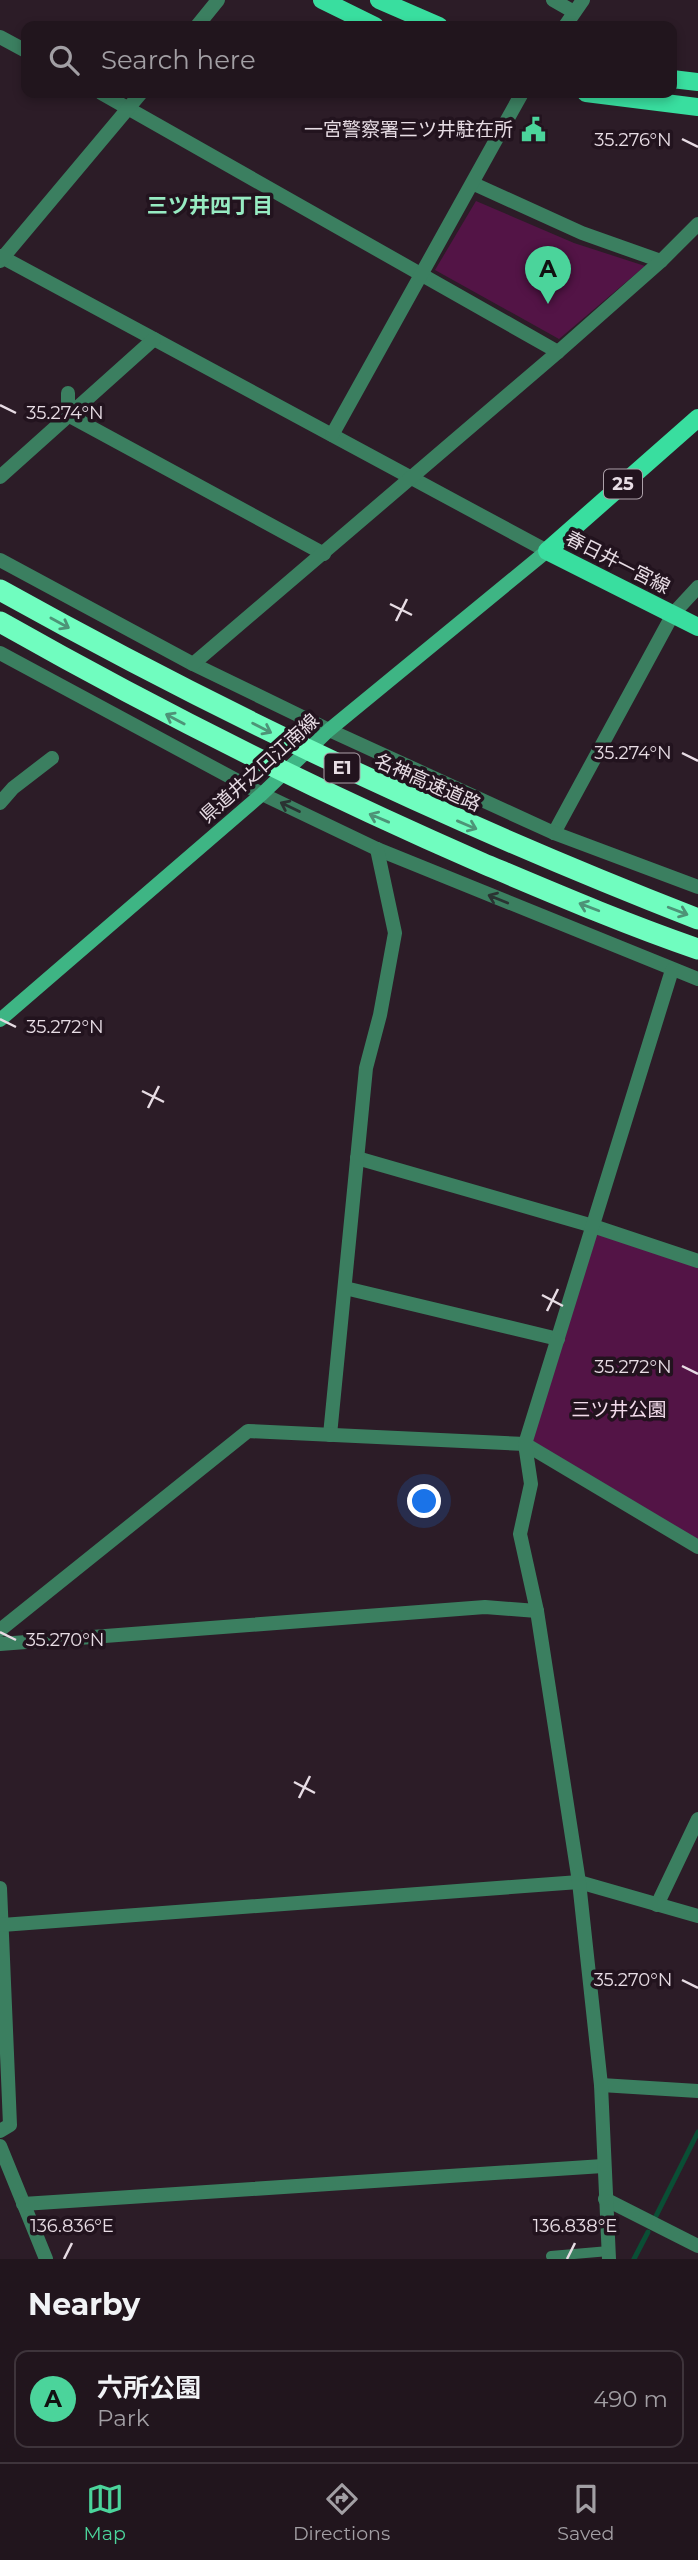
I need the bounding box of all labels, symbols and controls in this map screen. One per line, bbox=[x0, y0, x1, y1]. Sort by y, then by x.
search box bbox=[21, 21, 677, 98]
icon: search bbox=[45, 41, 83, 79]
text: Search here bbox=[101, 44, 256, 76]
public building icon: 一宮警察署三ツ井駐在所 bbox=[519, 115, 547, 143]
place label: 一宮警察署三ツ井駐在所 bbox=[304, 118, 513, 141]
text: 35.276°N bbox=[594, 129, 672, 151]
district label: 三ツ井四丁目 bbox=[147, 193, 273, 218]
pin: A bbox=[525, 246, 571, 304]
text: 35.274°N bbox=[26, 402, 104, 424]
road number: 25 bbox=[604, 470, 642, 498]
street label: 春日井一宮線 bbox=[562, 526, 674, 599]
one-way arrow bbox=[49, 616, 69, 630]
street label: 県道井之口江南線 bbox=[195, 709, 324, 828]
one-way arrow bbox=[165, 712, 185, 726]
one-way arrow bbox=[251, 721, 272, 735]
text: 35.274°N bbox=[594, 742, 672, 764]
street label: 名神高速道路 bbox=[371, 749, 485, 816]
road number: E1 bbox=[324, 754, 360, 782]
one-way arrow bbox=[280, 800, 301, 814]
one-way arrow bbox=[369, 811, 390, 824]
one-way arrow bbox=[456, 819, 478, 832]
one-way arrow bbox=[488, 892, 510, 905]
one-way arrow bbox=[578, 900, 600, 913]
one-way arrow bbox=[667, 905, 688, 918]
text: 35.272°N bbox=[26, 1016, 104, 1038]
text: 35.272°N bbox=[594, 1356, 672, 1378]
park label: 三ツ井公園 bbox=[571, 1398, 667, 1421]
your location bbox=[407, 1484, 441, 1518]
text: 35.270°N bbox=[26, 1629, 104, 1651]
text: 35.270°N bbox=[594, 1969, 672, 1991]
text: 136.836°E bbox=[30, 2215, 114, 2237]
text: 136.838°E bbox=[533, 2215, 617, 2237]
text: Nearby bbox=[28, 2286, 140, 2323]
text: 六所公園 bbox=[97, 2372, 201, 2404]
text: A bbox=[44, 2385, 62, 2413]
text: 490 m bbox=[593, 2385, 668, 2413]
text: Park bbox=[97, 2404, 150, 2432]
tab: Map bbox=[84, 2480, 126, 2545]
tab: Directions bbox=[293, 2480, 390, 2545]
tab: Saved bbox=[557, 2480, 614, 2545]

